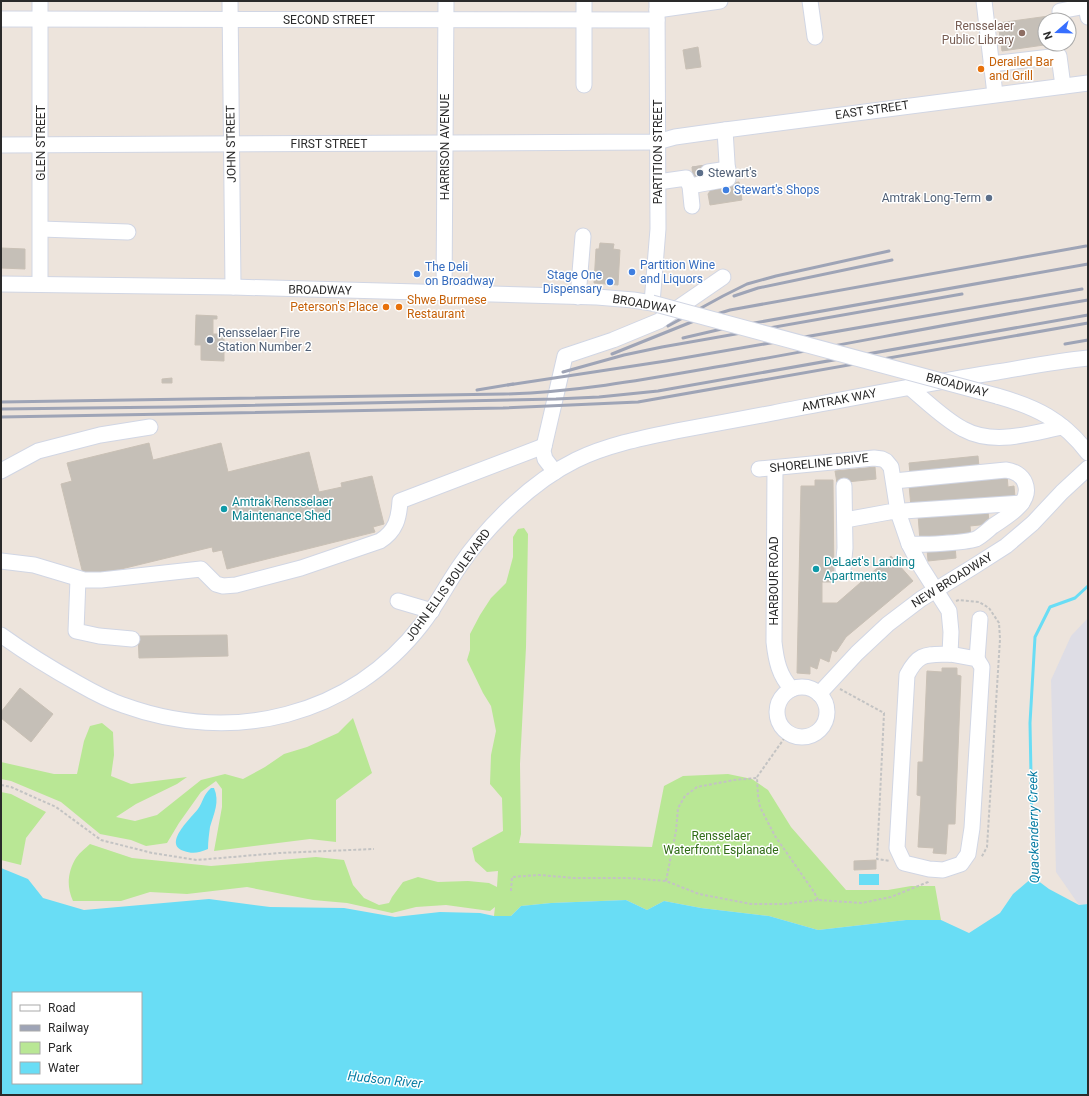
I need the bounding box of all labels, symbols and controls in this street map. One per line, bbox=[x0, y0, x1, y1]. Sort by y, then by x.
north arrow bbox=[1037, 12, 1077, 52]
street label: SECOND STREET bbox=[283, 13, 375, 27]
place label: Rensselaer Public Library bbox=[942, 19, 1014, 47]
marker: Rensselaer Public Library bbox=[1017, 28, 1027, 38]
text: N bbox=[1041, 29, 1056, 41]
place label: Derailed Bar and Grill bbox=[989, 55, 1054, 83]
marker: Derailed Bar and Grill bbox=[976, 64, 986, 74]
street label: HARRISON AVENUE bbox=[438, 94, 452, 200]
street label: EAST STREET bbox=[834, 98, 910, 122]
street label: PARTITION STREET bbox=[651, 100, 665, 204]
street label: GLEN STREET bbox=[34, 105, 48, 181]
street label: JOHN STREET bbox=[223, 105, 239, 183]
street label: FIRST STREET bbox=[291, 137, 367, 151]
place label: Stewart's bbox=[708, 166, 757, 180]
marker: Stewart's bbox=[695, 168, 705, 178]
place label: Stewart's Shops bbox=[734, 183, 820, 197]
marker: Stewart's Shops bbox=[721, 185, 731, 195]
place label: Amtrak Long-Term bbox=[882, 191, 981, 205]
marker: Amtrak Long-Term bbox=[984, 193, 994, 203]
place label: Partition Wine and Liquors bbox=[640, 258, 715, 286]
place label: The Deli on Broadway bbox=[425, 260, 494, 288]
marker: Partition Wine and Liquors bbox=[627, 267, 637, 277]
place label: Stage One Dispensary bbox=[543, 268, 602, 296]
marker: The Deli on Broadway bbox=[412, 269, 422, 279]
marker: Stage One Dispensary bbox=[605, 277, 615, 287]
street label: BROADWAY bbox=[288, 282, 353, 298]
street label: BROADWAY bbox=[611, 292, 677, 317]
place label: Shwe Burmese Restaurant bbox=[407, 293, 487, 321]
place label: Peterson's Place bbox=[290, 300, 378, 314]
marker: Peterson's Place bbox=[381, 302, 391, 312]
marker: Shwe Burmese Restaurant bbox=[394, 302, 404, 312]
place label: Rensselaer Fire Station Number 2 bbox=[218, 326, 312, 354]
marker: Rensselaer Fire Station Number 2 bbox=[205, 335, 215, 345]
street label: BROADWAY bbox=[924, 370, 990, 400]
street label: AMTRAK WAY bbox=[800, 386, 878, 414]
street label: SHORELINE DRIVE bbox=[769, 451, 869, 475]
place label: Amtrak Rensselaer Maintenance Shed bbox=[232, 495, 333, 523]
marker: Amtrak Rensselaer Maintenance Shed bbox=[219, 504, 229, 514]
street label: JOHN ELLIS BOULEVARD bbox=[403, 526, 493, 644]
street label: HARBOUR ROAD bbox=[767, 536, 781, 626]
street label: NEW BROADWAY bbox=[909, 549, 996, 610]
place label: DeLaet's Landing Apartments bbox=[824, 555, 915, 583]
marker: DeLaet's Landing Apartments bbox=[811, 564, 821, 574]
water label: Quackenderry Creek bbox=[1025, 770, 1042, 883]
park label: Rensselaer Waterfront Esplanade bbox=[663, 829, 779, 857]
legend bbox=[12, 992, 142, 1084]
text: Road bbox=[48, 1001, 76, 1015]
text: Railway bbox=[48, 1021, 89, 1035]
text: Park bbox=[48, 1041, 73, 1055]
text: Water bbox=[48, 1061, 79, 1075]
water label: Hudson River bbox=[347, 1068, 424, 1091]

